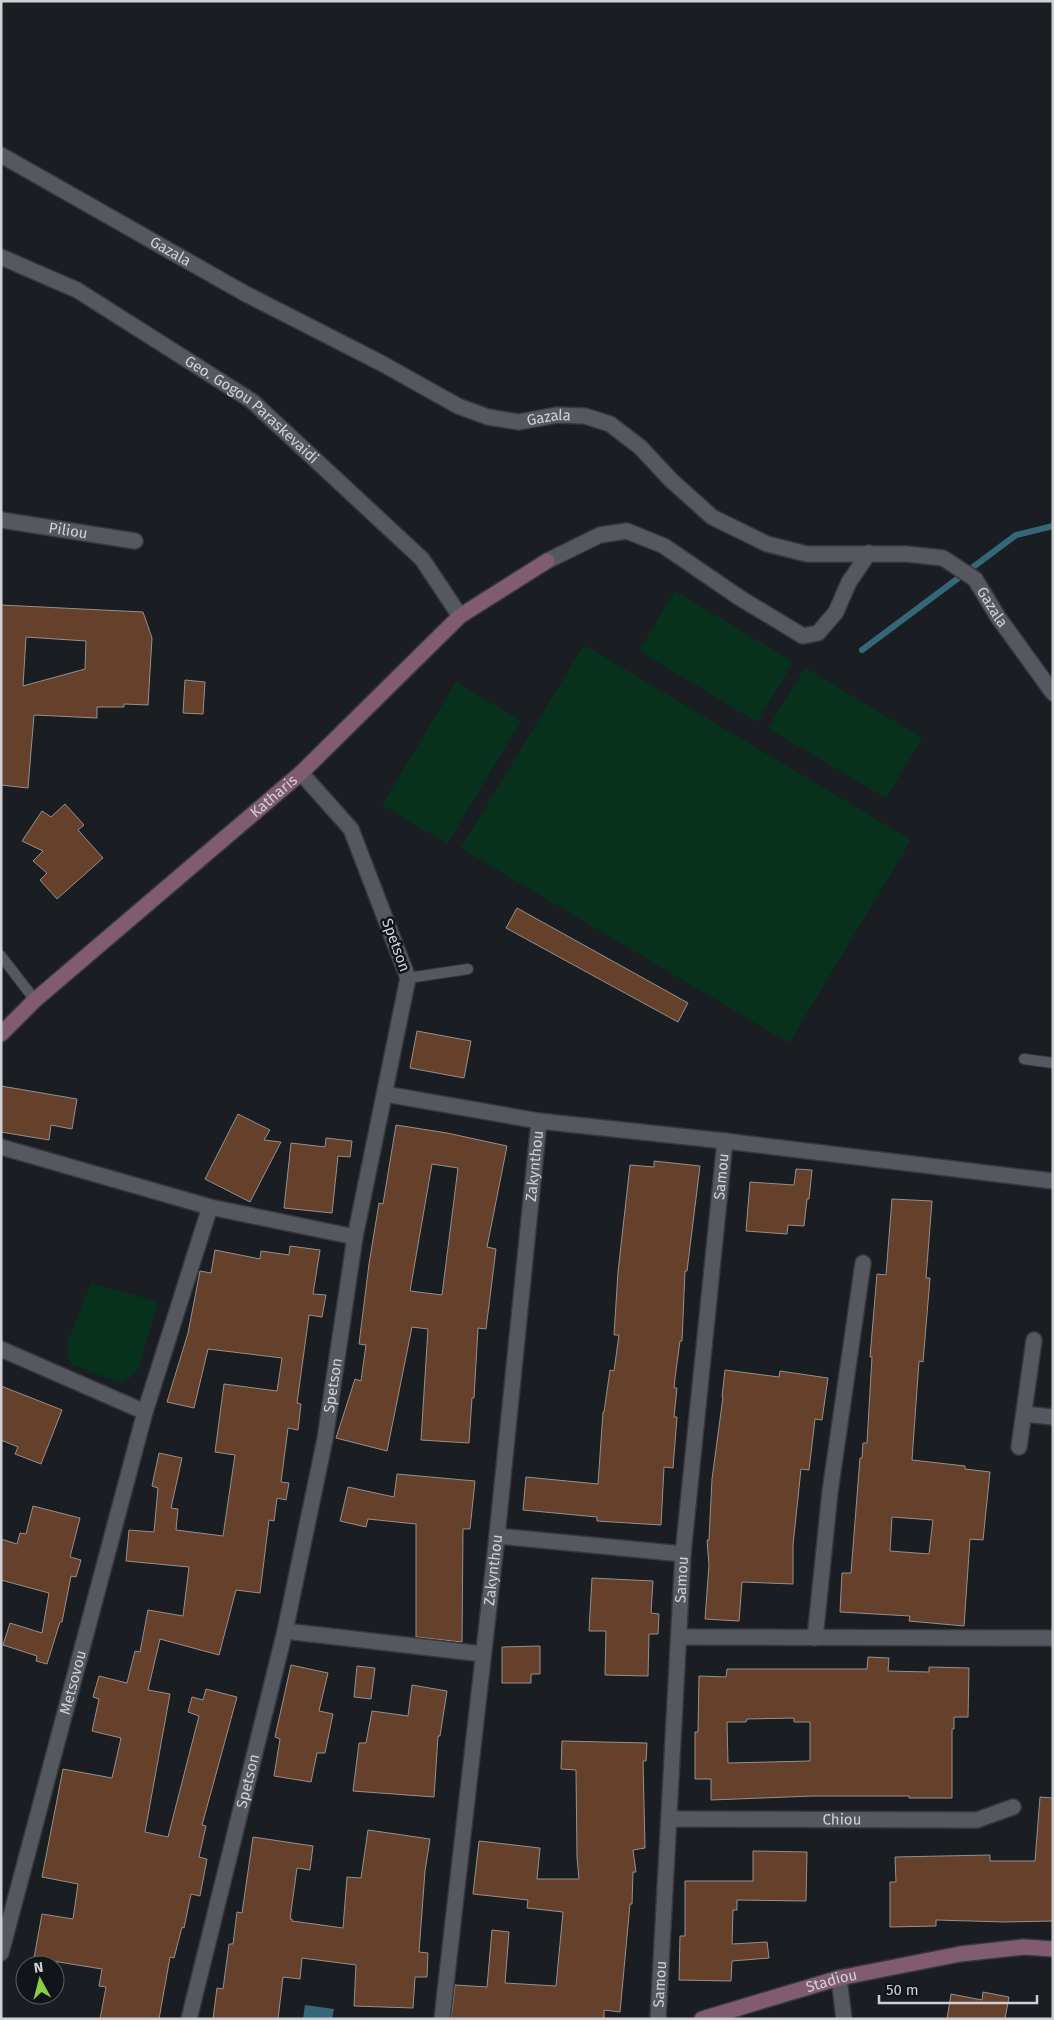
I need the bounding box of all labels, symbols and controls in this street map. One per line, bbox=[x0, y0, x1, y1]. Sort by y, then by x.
street label: Gazala bbox=[147, 232, 194, 270]
street label: Geo. Gogou Paraskevaidi bbox=[181, 352, 323, 467]
street label: Gazala bbox=[525, 406, 571, 429]
street label: Piliou bbox=[47, 519, 89, 542]
street label: Gazala bbox=[973, 583, 1012, 631]
street label: Katharis bbox=[247, 771, 301, 821]
street label: Spetson bbox=[378, 916, 414, 974]
street label: Zakynthou bbox=[522, 1130, 547, 1202]
street label: Samou bbox=[710, 1152, 733, 1201]
street label: Spetson bbox=[320, 1357, 346, 1414]
street label: Zakynthou bbox=[480, 1533, 506, 1606]
street label: Samou bbox=[671, 1556, 692, 1603]
street label: Metsovou bbox=[56, 1648, 90, 1717]
street label: Spetson bbox=[232, 1752, 263, 1810]
street label: Chiou bbox=[823, 1810, 861, 1829]
north arrow bbox=[15, 1955, 65, 2005]
text: N bbox=[33, 1959, 44, 1977]
street label: Samou bbox=[650, 1960, 670, 2008]
street label: Stadiou bbox=[804, 1966, 859, 1996]
scale bar bbox=[879, 1972, 1036, 2004]
text: 50 m bbox=[886, 1981, 919, 1999]

